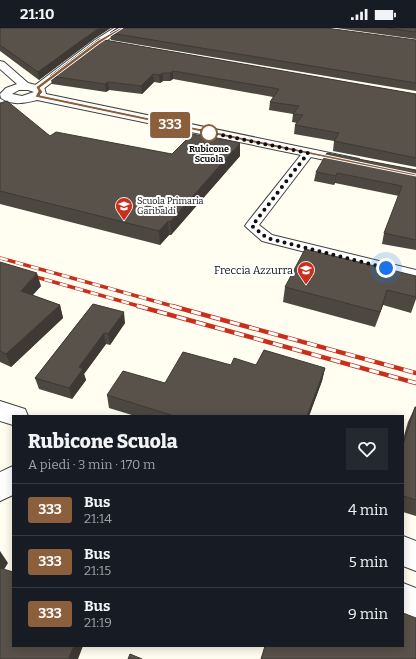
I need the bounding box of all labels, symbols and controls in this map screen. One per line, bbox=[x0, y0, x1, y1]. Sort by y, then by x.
text: 21:10 bbox=[20, 5, 54, 23]
line badge: 333 bbox=[147, 112, 193, 138]
text: 333 bbox=[158, 116, 182, 133]
marker: Rubicone Scuola bbox=[200, 124, 218, 142]
place label: Rubicone Scuola bbox=[189, 144, 229, 164]
school or university icon: Scuola Primaria Garibaldi bbox=[114, 196, 134, 221]
place label: Scuola Primaria Garibaldi bbox=[137, 196, 203, 216]
your location bbox=[376, 258, 396, 278]
school or university icon: Freccia Azzurra bbox=[296, 260, 316, 285]
place label: Freccia Azzurra bbox=[214, 264, 293, 277]
button: heart bbox=[346, 428, 388, 470]
text: Rubicone Scuola bbox=[28, 430, 178, 453]
text: A piedi · 3 min · 170 m bbox=[28, 457, 155, 472]
text: Bus bbox=[84, 493, 110, 511]
text: 333 bbox=[38, 501, 62, 518]
text: 4 min bbox=[348, 501, 388, 519]
text: 21:14 bbox=[84, 511, 112, 526]
text: Bus bbox=[84, 545, 110, 563]
text: 333 bbox=[38, 553, 62, 570]
text: 5 min bbox=[349, 553, 388, 571]
text: 21:15 bbox=[84, 563, 111, 578]
text: Bus bbox=[84, 597, 110, 615]
text: 333 bbox=[38, 605, 62, 622]
text: 9 min bbox=[348, 605, 388, 623]
text: 21:19 bbox=[84, 615, 112, 630]

